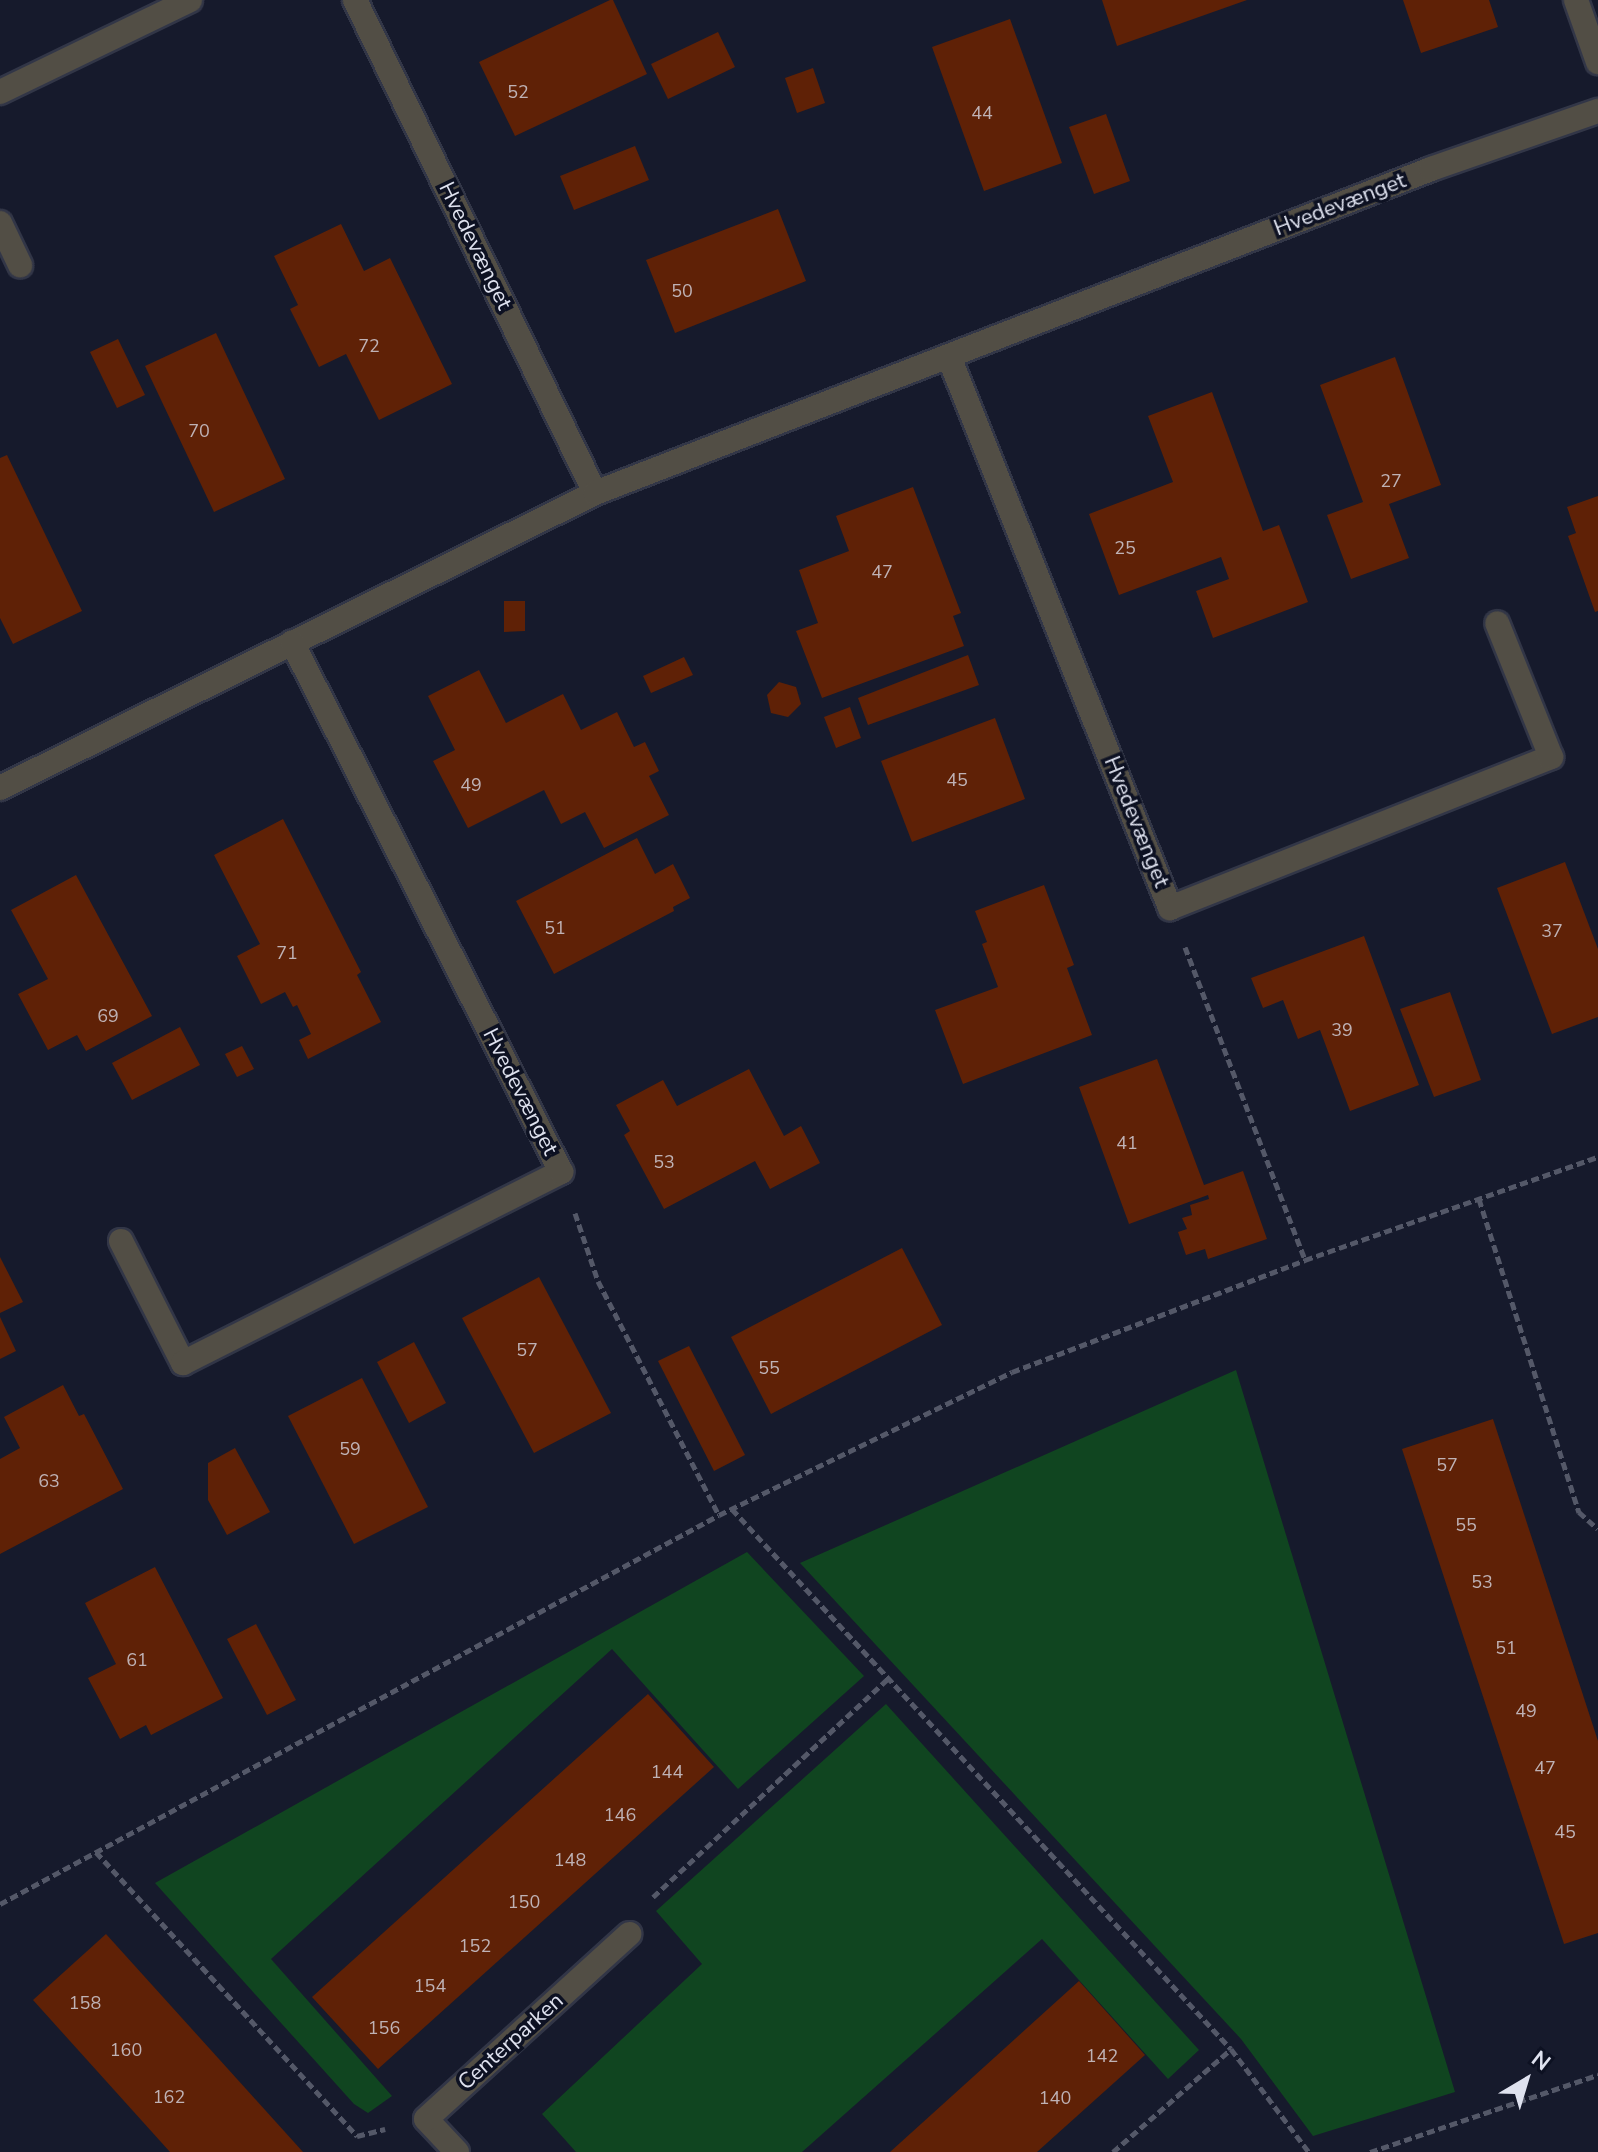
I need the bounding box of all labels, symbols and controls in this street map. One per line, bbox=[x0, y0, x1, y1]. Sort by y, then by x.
house number: 52 bbox=[507, 81, 529, 103]
house number: 44 bbox=[971, 102, 993, 124]
street label: Hvedevænget bbox=[1270, 168, 1410, 242]
street label: Hvedevænget bbox=[433, 178, 517, 314]
house number: 50 bbox=[671, 280, 693, 302]
house number: 72 bbox=[358, 335, 380, 357]
house number: 70 bbox=[188, 420, 210, 442]
house number: 27 bbox=[1380, 470, 1402, 492]
house number: 25 bbox=[1114, 537, 1136, 559]
house number: 47 bbox=[871, 561, 893, 583]
street label: Hvedevænget bbox=[1098, 753, 1174, 891]
house number: 45 bbox=[946, 769, 968, 791]
house number: 49 bbox=[460, 774, 482, 796]
house number: 51 bbox=[544, 917, 566, 939]
house number: 37 bbox=[1541, 920, 1563, 942]
house number: 71 bbox=[276, 942, 298, 964]
house number: 69 bbox=[97, 1005, 119, 1027]
house number: 39 bbox=[1331, 1019, 1353, 1041]
street label: Hvedevænget bbox=[477, 1024, 563, 1160]
house number: 41 bbox=[1116, 1132, 1138, 1154]
house number: 53 bbox=[653, 1151, 675, 1173]
house number: 57 bbox=[516, 1339, 538, 1361]
house number: 55 bbox=[758, 1357, 780, 1379]
house number: 59 bbox=[339, 1438, 361, 1460]
house number: 57 bbox=[1436, 1454, 1458, 1476]
house number: 63 bbox=[38, 1470, 60, 1492]
house number: 55 bbox=[1455, 1514, 1477, 1536]
house number: 53 bbox=[1471, 1571, 1493, 1593]
house number: 51 bbox=[1495, 1637, 1517, 1659]
house number: 61 bbox=[126, 1649, 148, 1671]
house number: 49 bbox=[1515, 1700, 1537, 1722]
house number: 47 bbox=[1534, 1757, 1556, 1779]
house number: 144 bbox=[651, 1761, 683, 1783]
house number: 146 bbox=[604, 1804, 636, 1826]
house number: 45 bbox=[1554, 1821, 1576, 1843]
house number: 148 bbox=[554, 1849, 586, 1871]
house number: 150 bbox=[508, 1891, 540, 1913]
house number: 152 bbox=[459, 1935, 491, 1957]
house number: 154 bbox=[414, 1975, 446, 1997]
street label: Centerparken bbox=[453, 1988, 569, 2096]
house number: 158 bbox=[69, 1992, 101, 2014]
house number: 156 bbox=[368, 2017, 400, 2039]
house number: 160 bbox=[110, 2039, 142, 2061]
north arrow bbox=[1486, 2040, 1566, 2120]
text: N bbox=[1525, 2044, 1556, 2078]
house number: 142 bbox=[1086, 2045, 1118, 2067]
house number: 162 bbox=[153, 2086, 185, 2108]
house number: 140 bbox=[1039, 2087, 1071, 2109]

